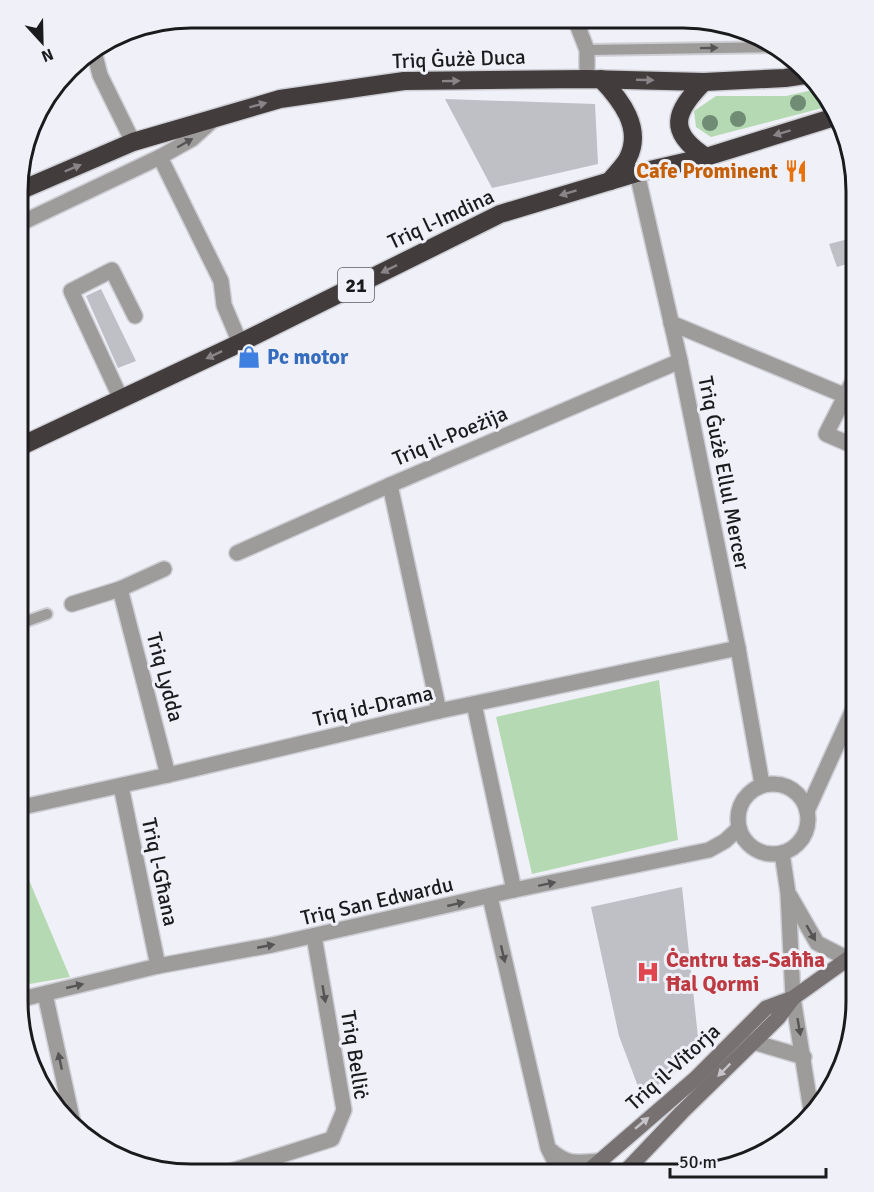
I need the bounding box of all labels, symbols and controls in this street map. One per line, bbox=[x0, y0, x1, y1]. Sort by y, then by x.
north arrow bbox=[12, 12, 72, 72]
one-way arrow bbox=[699, 43, 718, 53]
text: N bbox=[38, 44, 56, 66]
street label: Triq Ġużè Duca bbox=[392, 44, 526, 74]
one-way arrow bbox=[441, 76, 460, 85]
one-way arrow bbox=[636, 76, 655, 85]
one-way arrow bbox=[248, 99, 267, 109]
one-way arrow bbox=[773, 129, 791, 138]
one-way arrow bbox=[177, 137, 193, 148]
place label: Cafe Prominent bbox=[636, 158, 778, 184]
restaurant icon: Cafe Prominent bbox=[783, 158, 809, 184]
one-way arrow bbox=[65, 163, 82, 172]
street label: Triq l-Imdina bbox=[384, 183, 498, 255]
one-way arrow bbox=[559, 189, 577, 198]
one-way arrow bbox=[381, 264, 398, 274]
road number: 21 bbox=[338, 268, 374, 302]
shop icon: Pc motor bbox=[236, 344, 262, 370]
place label: Pc motor bbox=[267, 344, 349, 370]
one-way arrow bbox=[206, 350, 223, 359]
street label: Triq Ġużè Ellul Mercer bbox=[692, 374, 756, 572]
street label: Triq il-Poeżija bbox=[389, 400, 511, 472]
street label: Triq Lydda bbox=[141, 630, 189, 724]
street label: Triq id-Drama bbox=[311, 680, 435, 732]
street label: Triq l-Għana bbox=[136, 816, 184, 928]
street label: Triq San Edwardu bbox=[298, 871, 456, 931]
one-way arrow bbox=[538, 879, 557, 888]
one-way arrow bbox=[447, 899, 465, 909]
one-way arrow bbox=[806, 925, 816, 942]
one-way arrow bbox=[256, 941, 275, 950]
one-way arrow bbox=[499, 945, 508, 964]
place label: Ċentru tas-Saħħa Ħal Qormi bbox=[666, 947, 825, 997]
hospital icon: Ċentru tas-Saħħa Ħal Qormi bbox=[635, 959, 661, 985]
one-way arrow bbox=[66, 981, 84, 991]
one-way arrow bbox=[320, 985, 329, 1004]
street label: Triq Belliċ bbox=[335, 1009, 375, 1101]
street label: Triq il-Vitorja bbox=[621, 1018, 725, 1116]
one-way arrow bbox=[795, 1018, 804, 1037]
one-way arrow bbox=[54, 1052, 64, 1070]
one-way arrow bbox=[718, 1063, 732, 1077]
one-way arrow bbox=[635, 1116, 650, 1130]
scale bar bbox=[670, 1141, 826, 1179]
text: 50 m bbox=[679, 1151, 717, 1173]

